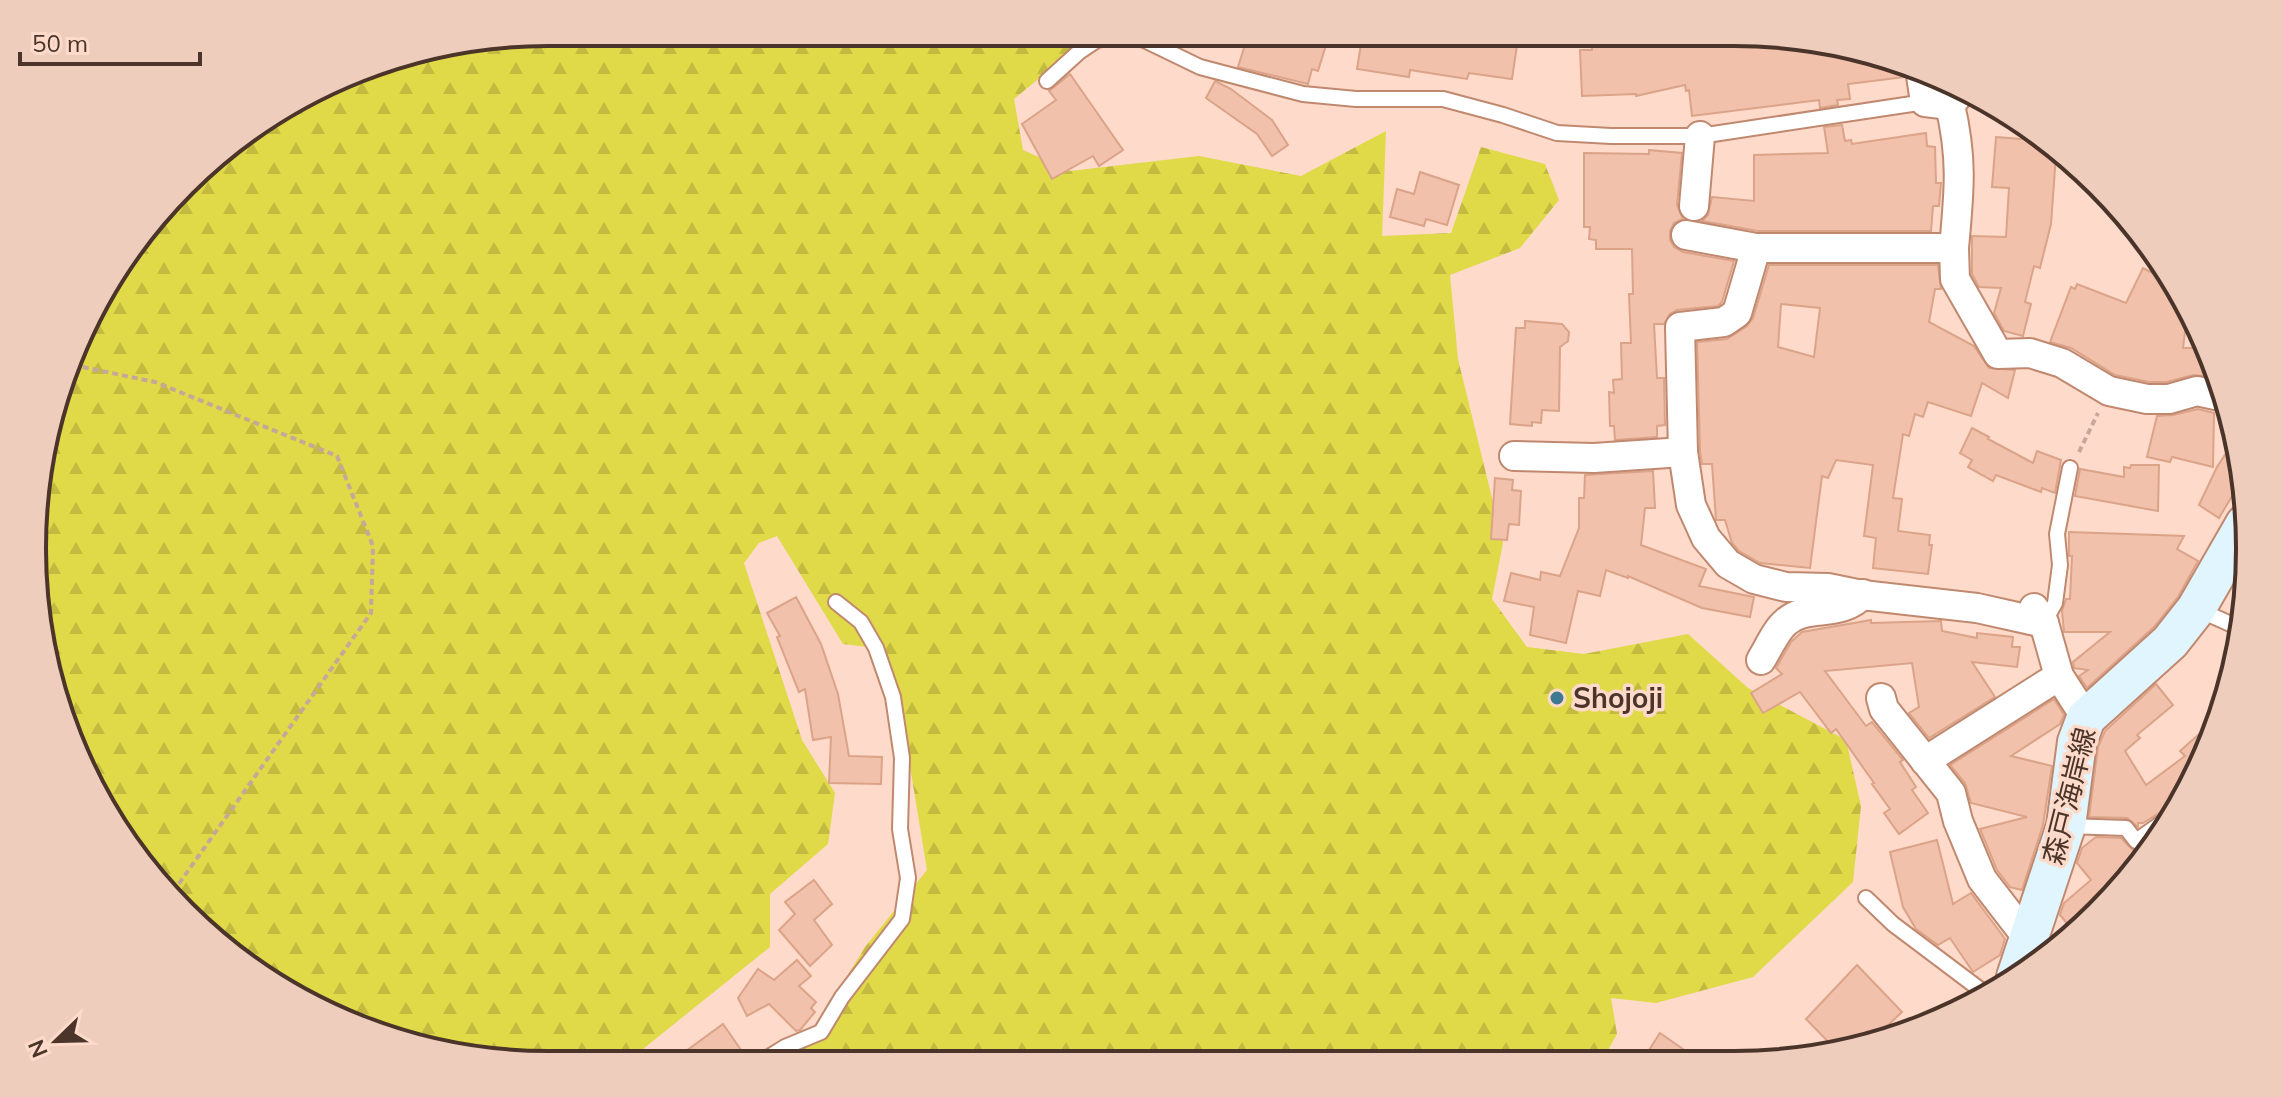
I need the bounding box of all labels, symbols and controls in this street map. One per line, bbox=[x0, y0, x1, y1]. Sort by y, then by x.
scale bar bbox=[20, 16, 200, 66]
text: 50 m bbox=[32, 28, 88, 58]
place label: Shojoji bbox=[1573, 680, 1663, 715]
marker: Shojoji bbox=[1548, 689, 1566, 707]
street label: 森戸海岸線 bbox=[2035, 724, 2102, 868]
north arrow bbox=[16, 1001, 96, 1081]
text: N bbox=[21, 1036, 54, 1062]

